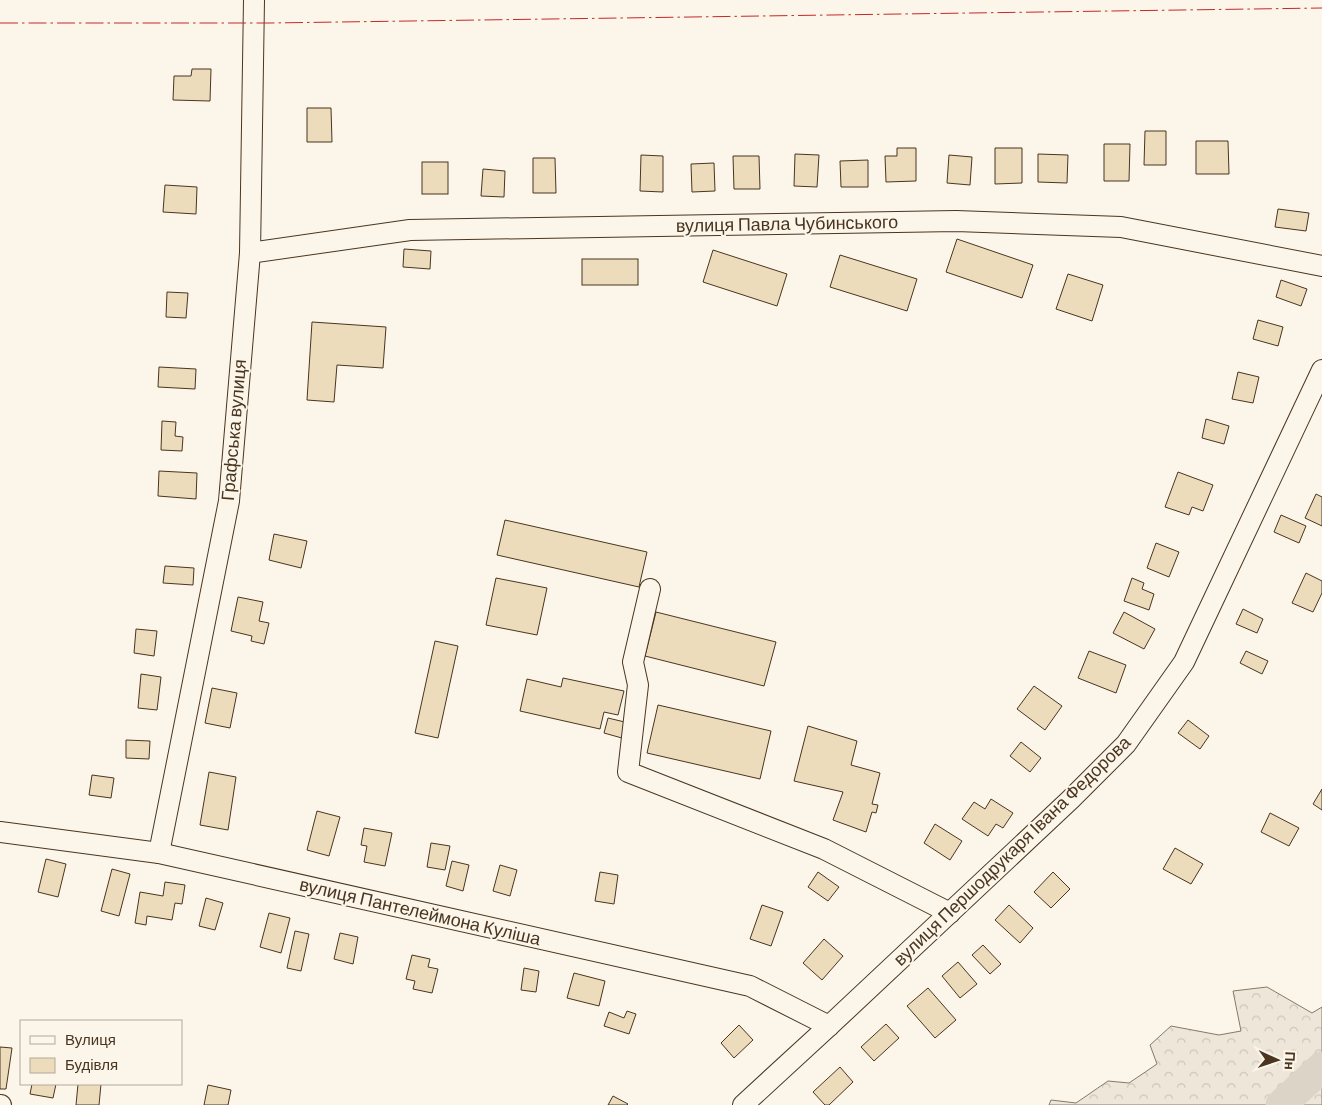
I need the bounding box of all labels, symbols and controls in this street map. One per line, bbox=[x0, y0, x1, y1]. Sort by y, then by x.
street label: вулиця Павла Чубинського bbox=[676, 210, 898, 236]
street label: Графська вулиця bbox=[216, 358, 250, 502]
street label: вулиця Першодрукаря Івана Федорова bbox=[888, 730, 1135, 970]
street label: вулиця Пантелеймона Куліша bbox=[297, 873, 544, 950]
legend bbox=[20, 1020, 182, 1085]
text: Вулиця bbox=[65, 1030, 116, 1048]
north arrow bbox=[1252, 1035, 1302, 1085]
text: Пн bbox=[1282, 1051, 1299, 1070]
text: Будівля bbox=[65, 1055, 118, 1073]

